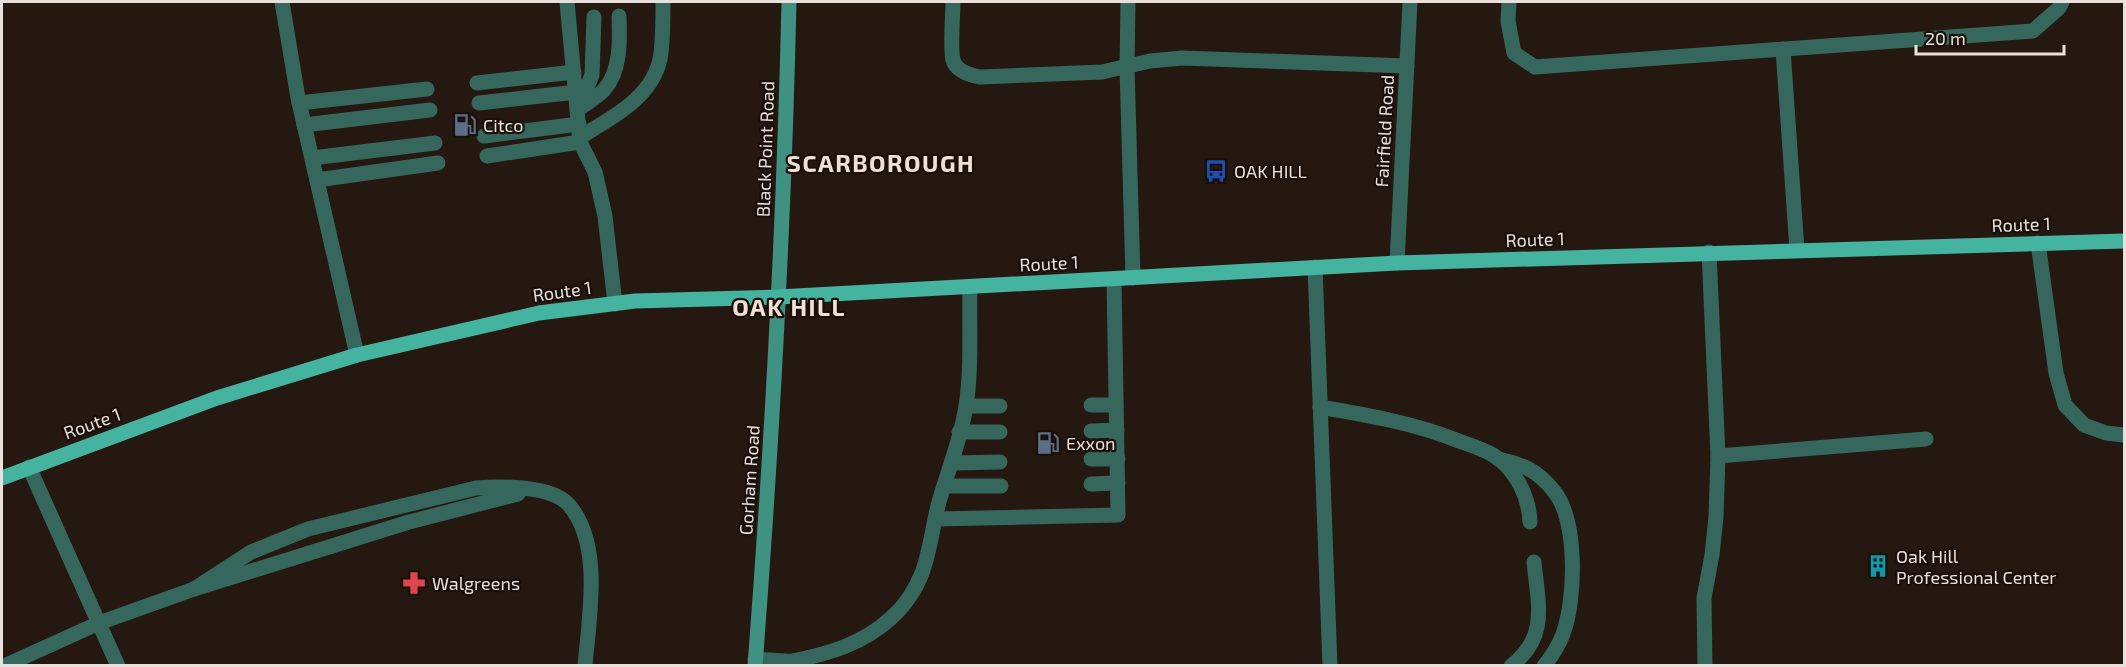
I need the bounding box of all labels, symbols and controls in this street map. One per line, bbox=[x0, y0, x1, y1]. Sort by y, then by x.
scale bar bbox=[1916, 18, 2064, 56]
text: 20 m bbox=[1925, 27, 1966, 49]
street label: Fairfield Road bbox=[1370, 74, 1398, 188]
street label: Black Point Road bbox=[752, 81, 778, 217]
fuel station icon: Citco bbox=[452, 112, 478, 138]
place label: Citco bbox=[483, 114, 523, 136]
district label: SCARBOROUGH bbox=[787, 148, 975, 177]
bus stop icon: OAK HILL bbox=[1203, 158, 1229, 184]
place label: OAK HILL bbox=[1234, 160, 1307, 182]
street label: Route 1 bbox=[1991, 212, 2051, 236]
street label: Route 1 bbox=[1505, 227, 1565, 251]
street label: Route 1 bbox=[1019, 250, 1079, 276]
street label: Route 1 bbox=[531, 276, 593, 306]
district label: OAK HILL bbox=[732, 292, 846, 321]
street label: Route 1 bbox=[60, 403, 124, 443]
street label: Gorham Road bbox=[734, 424, 764, 536]
fuel station icon: Exxon bbox=[1035, 430, 1061, 456]
place label: Exxon bbox=[1066, 432, 1116, 454]
place label: Oak Hill Professional Center bbox=[1896, 545, 2057, 588]
building icon: Oak Hill Professional Center bbox=[1865, 553, 1891, 579]
pharmacy icon: Walgreens bbox=[401, 570, 427, 596]
place label: Walgreens bbox=[432, 572, 520, 594]

